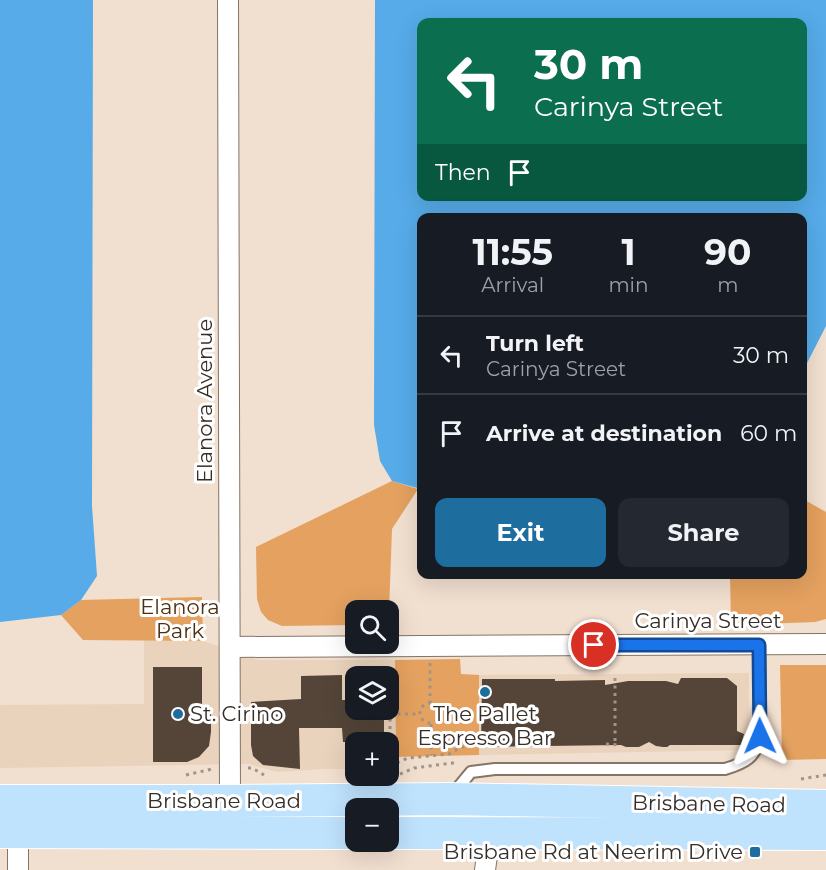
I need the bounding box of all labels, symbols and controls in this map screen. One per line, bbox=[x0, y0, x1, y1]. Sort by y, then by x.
text: 30 m bbox=[534, 38, 643, 90]
icon: left bbox=[435, 42, 513, 120]
text: Carinya Street bbox=[534, 90, 723, 123]
icon: arrive bbox=[503, 156, 536, 189]
text: Then bbox=[435, 159, 491, 186]
text: 11:55 bbox=[473, 230, 553, 274]
text: 1 bbox=[621, 230, 636, 274]
text: 90 bbox=[704, 230, 751, 274]
text: Arrival bbox=[481, 273, 544, 297]
text: min bbox=[608, 273, 649, 297]
text: m bbox=[717, 273, 738, 297]
street label: Elanora Avenue bbox=[192, 319, 217, 483]
text: Turn left bbox=[486, 330, 584, 357]
icon: left bbox=[435, 339, 468, 372]
text: 30 m bbox=[733, 342, 789, 369]
text: Carinya Street bbox=[486, 357, 626, 381]
icon: arrive bbox=[435, 417, 468, 450]
text: Arrive at destination bbox=[486, 420, 722, 447]
text: 60 m bbox=[740, 420, 797, 447]
button: Exit bbox=[435, 498, 606, 567]
button: Share bbox=[618, 498, 789, 567]
park label: Elanora Park bbox=[140, 594, 220, 643]
map controls bbox=[345, 600, 399, 852]
button: search bbox=[345, 600, 399, 654]
street label: Carinya Street bbox=[634, 608, 782, 633]
pin bbox=[568, 619, 619, 670]
icon: arrive bbox=[577, 628, 610, 661]
button: layers bbox=[345, 666, 399, 720]
marker: The Pallet Espresso Bar bbox=[478, 685, 492, 699]
place label: St. Cirino bbox=[190, 701, 283, 726]
place label: The Pallet Espresso Bar bbox=[417, 701, 553, 750]
position arrow bbox=[728, 704, 792, 768]
marker: St. Cirino bbox=[171, 707, 185, 721]
button: + bbox=[345, 732, 399, 786]
street label: Brisbane Road bbox=[147, 788, 301, 813]
street label: Brisbane Road bbox=[632, 790, 786, 817]
button: − bbox=[345, 798, 399, 852]
place label: Brisbane Rd at Neerim Drive bbox=[444, 839, 743, 864]
marker: Brisbane Rd at Neerim Drive bbox=[748, 845, 762, 859]

